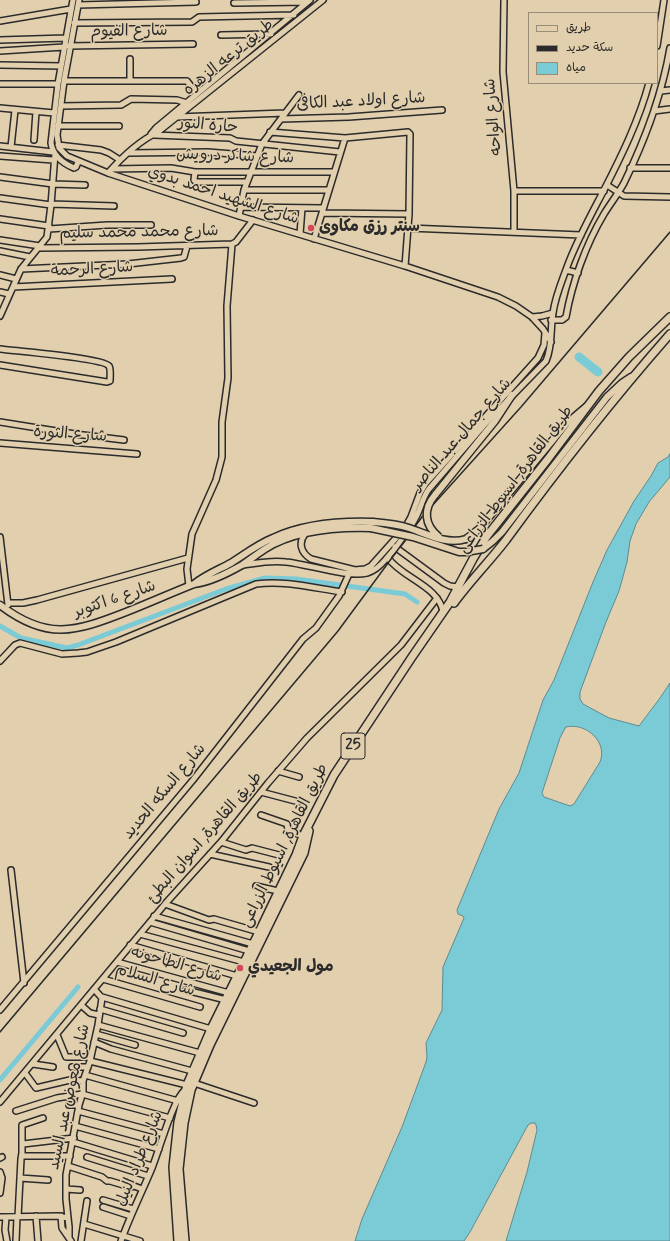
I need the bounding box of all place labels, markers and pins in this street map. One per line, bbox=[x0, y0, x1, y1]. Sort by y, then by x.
place label: سنتر رزق مكاوى bbox=[319, 218, 420, 238]
marker: سنتر رزق مكاوى bbox=[306, 223, 316, 233]
place label: مول الجعيدي bbox=[248, 958, 333, 978]
marker: مول الجعيدي bbox=[235, 963, 245, 973]

